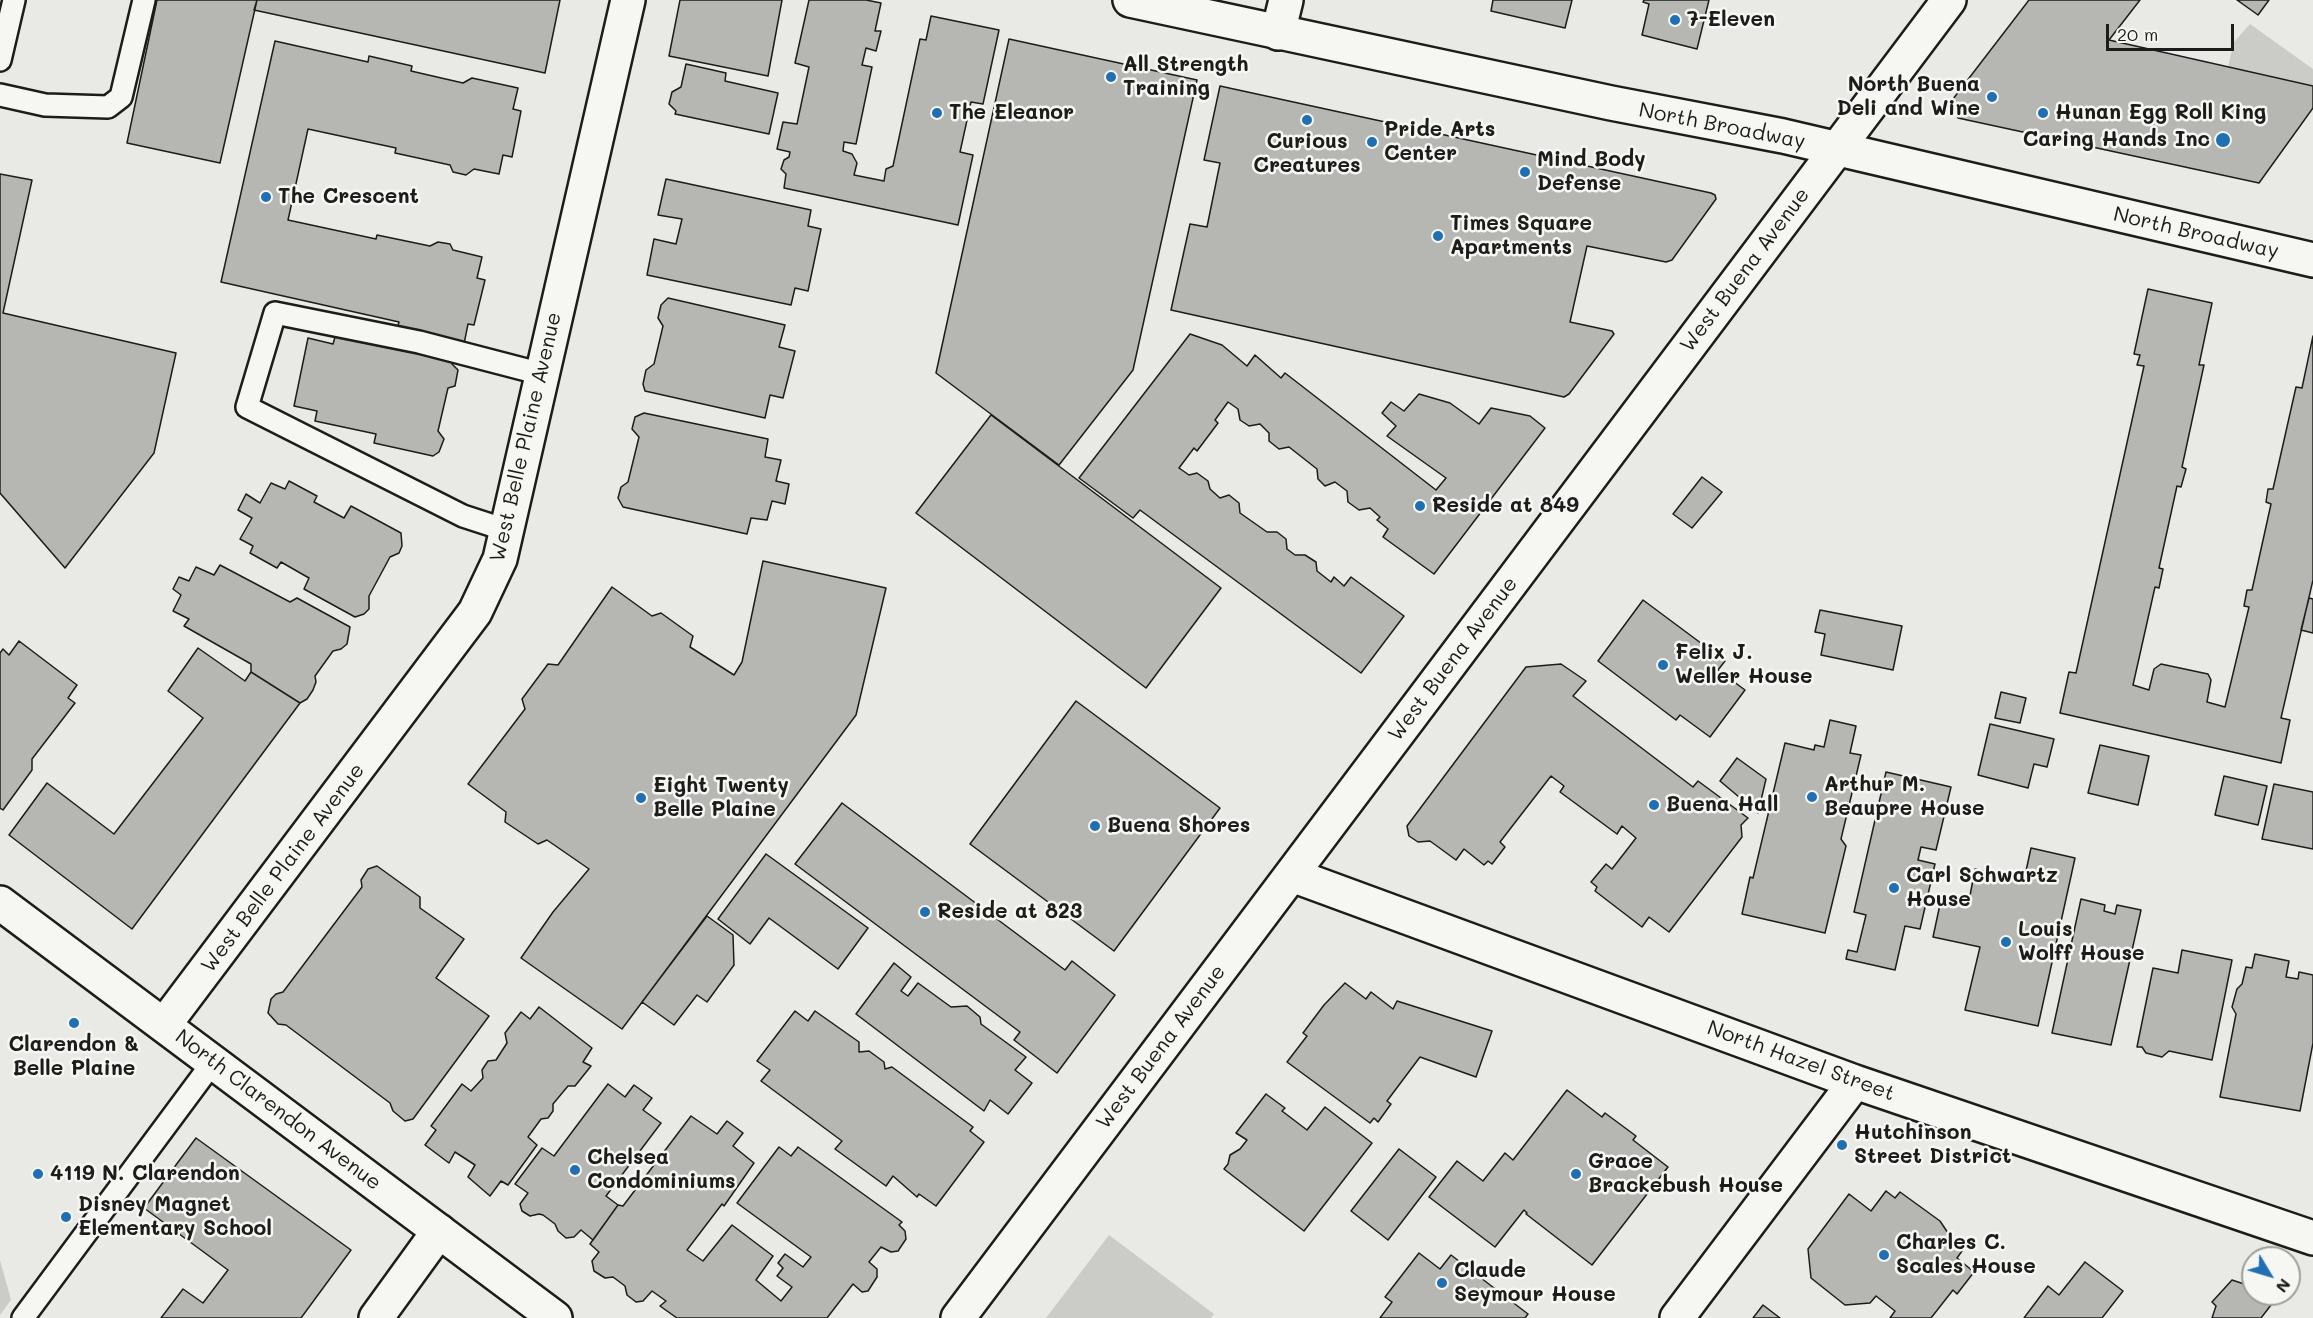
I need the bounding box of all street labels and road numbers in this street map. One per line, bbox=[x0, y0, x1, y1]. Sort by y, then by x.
street label: North Broadway bbox=[1637, 98, 1807, 154]
street label: West Buena Avenue bbox=[1675, 183, 1815, 357]
street label: North Broadway bbox=[2111, 202, 2281, 264]
street label: West Belle Plaine Avenue bbox=[485, 310, 567, 564]
street label: West Buena Avenue bbox=[1383, 572, 1523, 746]
street label: West Belle Plaine Avenue bbox=[196, 758, 370, 978]
street label: West Buena Avenue bbox=[1091, 960, 1231, 1134]
street label: North Hazel Street bbox=[1704, 1015, 1898, 1107]
street label: North Clarendon Avenue bbox=[170, 1024, 386, 1196]

